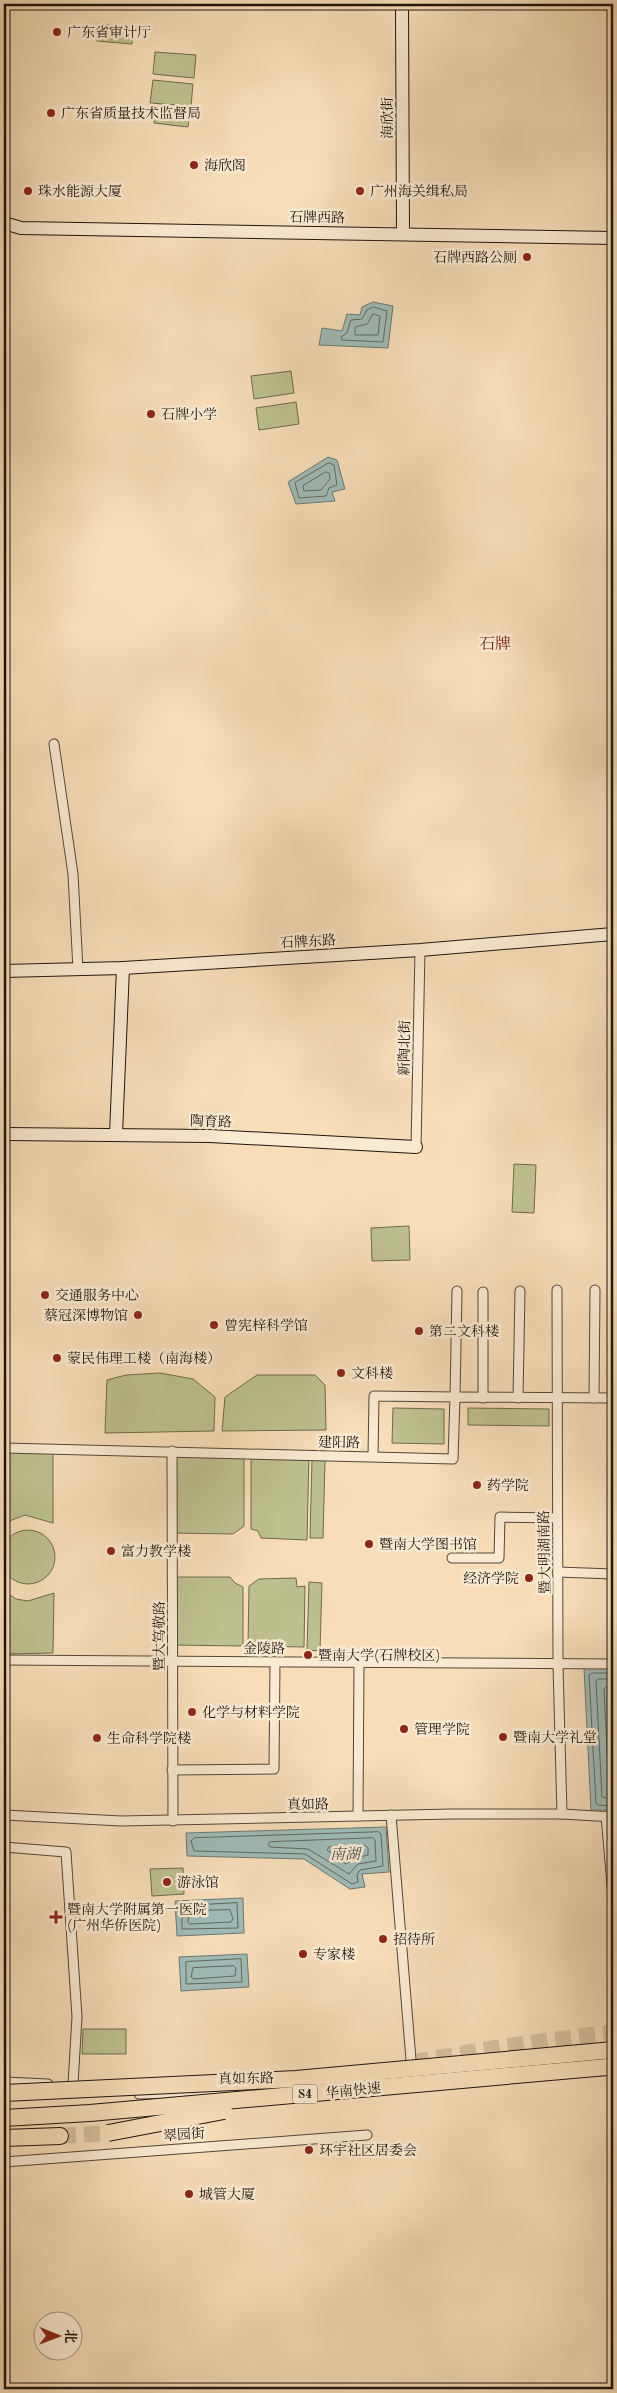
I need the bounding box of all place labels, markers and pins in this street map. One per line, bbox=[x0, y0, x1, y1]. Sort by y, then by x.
place label: 广东省审计厅 bbox=[67, 25, 151, 40]
marker: 广东省审计厅 bbox=[51, 26, 63, 38]
place label: 广东省质量技术监督局 bbox=[61, 106, 201, 121]
marker: 广东省质量技术监督局 bbox=[45, 107, 57, 119]
place label: 海欣阁 bbox=[204, 158, 246, 173]
marker: 海欣阁 bbox=[188, 159, 200, 171]
place label: 珠水能源大厦 bbox=[38, 184, 122, 199]
place label: 广州海关缉私局 bbox=[370, 184, 468, 199]
marker: 珠水能源大厦 bbox=[22, 185, 34, 197]
marker: 广州海关缉私局 bbox=[354, 185, 366, 197]
place label: 石牌西路公厕 bbox=[433, 250, 517, 265]
marker: 石牌西路公厕 bbox=[521, 251, 533, 263]
place label: 石牌小学 bbox=[161, 407, 217, 422]
marker: 石牌小学 bbox=[145, 408, 157, 420]
place label: 交通服务中心 bbox=[55, 1288, 139, 1303]
marker: 交通服务中心 bbox=[39, 1289, 51, 1301]
place label: 蔡冠深博物馆 bbox=[44, 1308, 128, 1323]
marker: 蔡冠深博物馆 bbox=[132, 1309, 144, 1321]
place label: 曾宪梓科学馆 bbox=[224, 1318, 308, 1333]
marker: 曾宪梓科学馆 bbox=[208, 1319, 220, 1331]
place label: 第二文科楼 bbox=[429, 1324, 499, 1339]
marker: 第二文科楼 bbox=[413, 1325, 425, 1337]
place label: 蒙民伟理工楼（南海楼） bbox=[67, 1351, 221, 1366]
marker: 蒙民伟理工楼（南海楼） bbox=[51, 1352, 63, 1364]
place label: 文科楼 bbox=[351, 1366, 393, 1381]
marker: 文科楼 bbox=[335, 1367, 347, 1379]
place label: 药学院 bbox=[487, 1478, 529, 1493]
marker: 药学院 bbox=[471, 1479, 483, 1491]
place label: 暨南大学图书馆 bbox=[379, 1537, 477, 1552]
marker: 暨南大学图书馆 bbox=[363, 1538, 375, 1550]
place label: 富力教学楼 bbox=[121, 1544, 191, 1559]
marker: 富力教学楼 bbox=[105, 1545, 117, 1557]
place label: 经济学院 bbox=[463, 1571, 519, 1586]
marker: 经济学院 bbox=[523, 1572, 535, 1584]
place label: 暨南大学(石牌校区) bbox=[318, 1648, 440, 1663]
marker: 暨南大学(石牌校区) bbox=[302, 1649, 314, 1661]
place label: 化学与材料学院 bbox=[202, 1705, 300, 1720]
marker: 化学与材料学院 bbox=[186, 1706, 198, 1718]
place label: 管理学院 bbox=[414, 1722, 470, 1737]
marker: 管理学院 bbox=[398, 1723, 410, 1735]
place label: 暨南大学礼堂 bbox=[513, 1730, 597, 1745]
place label: 生命科学院楼 bbox=[107, 1731, 191, 1746]
marker: 暨南大学礼堂 bbox=[497, 1731, 509, 1743]
marker: 生命科学院楼 bbox=[91, 1732, 103, 1744]
place label: 游泳馆 bbox=[177, 1874, 219, 1890]
marker: 游泳馆 bbox=[161, 1876, 173, 1888]
place label: 暨南大学附属第一医院 (广州华侨医院) bbox=[67, 1902, 207, 1933]
marker: 暨南大学附属第一医院 (广州华侨医院) bbox=[49, 1910, 63, 1924]
place label: 招待所 bbox=[393, 1932, 435, 1947]
marker: 招待所 bbox=[377, 1933, 389, 1945]
place label: 专家楼 bbox=[313, 1947, 355, 1962]
marker: 专家楼 bbox=[297, 1948, 309, 1960]
place label: 环宇社区居委会 bbox=[319, 2143, 417, 2158]
marker: 环宇社区居委会 bbox=[303, 2144, 315, 2156]
place label: 城管大厦 bbox=[199, 2187, 255, 2202]
marker: 城管大厦 bbox=[183, 2188, 195, 2200]

